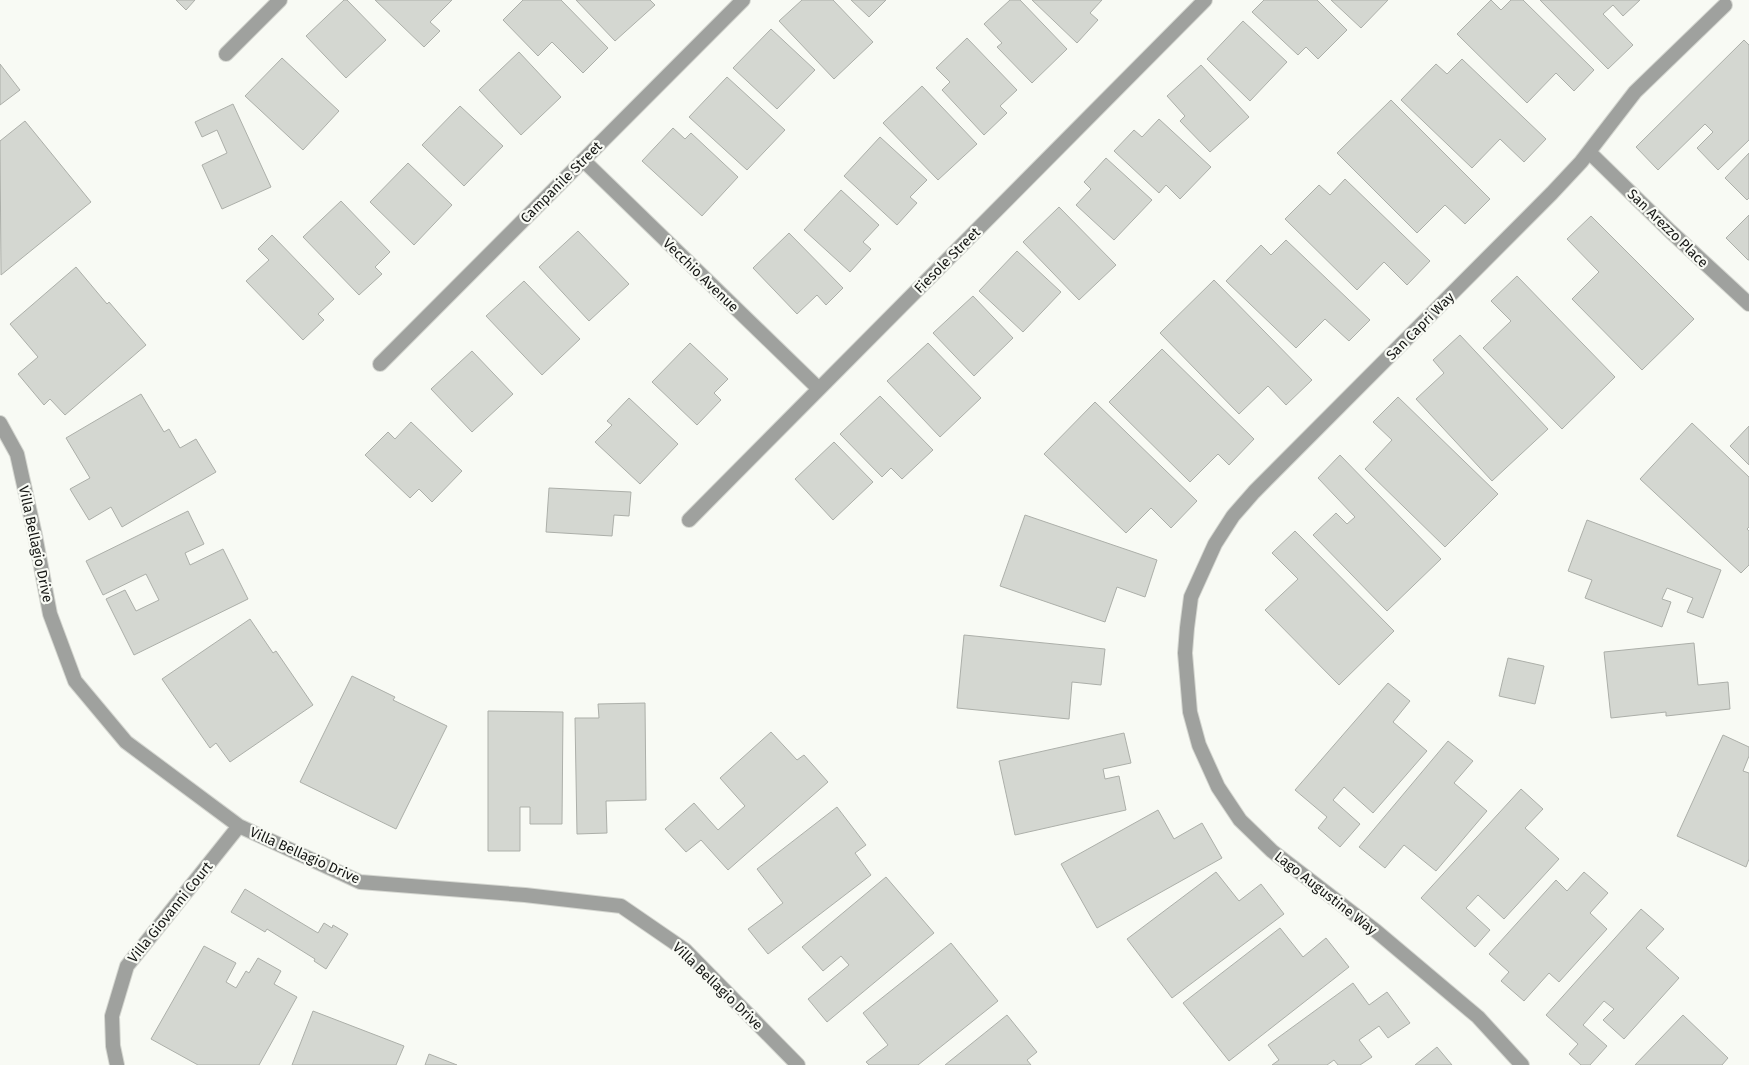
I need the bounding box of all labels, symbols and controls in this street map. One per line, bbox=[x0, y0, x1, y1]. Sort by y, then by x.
street label: Campanile Street bbox=[517, 137, 606, 227]
street label: San Arezzo Place bbox=[1624, 186, 1711, 271]
street label: Fiesole Street bbox=[911, 223, 984, 297]
street label: Vecchio Avenue bbox=[659, 235, 742, 316]
street label: San Capri Way bbox=[1383, 289, 1458, 364]
street label: Villa Bellagio Drive bbox=[15, 484, 56, 604]
street label: Villa Bellagio Drive bbox=[247, 824, 363, 887]
street label: Lago Augustine Way bbox=[1271, 848, 1380, 939]
street label: Villa Giovanni Court bbox=[125, 858, 217, 966]
street label: Villa Bellagio Drive bbox=[669, 939, 766, 1034]

